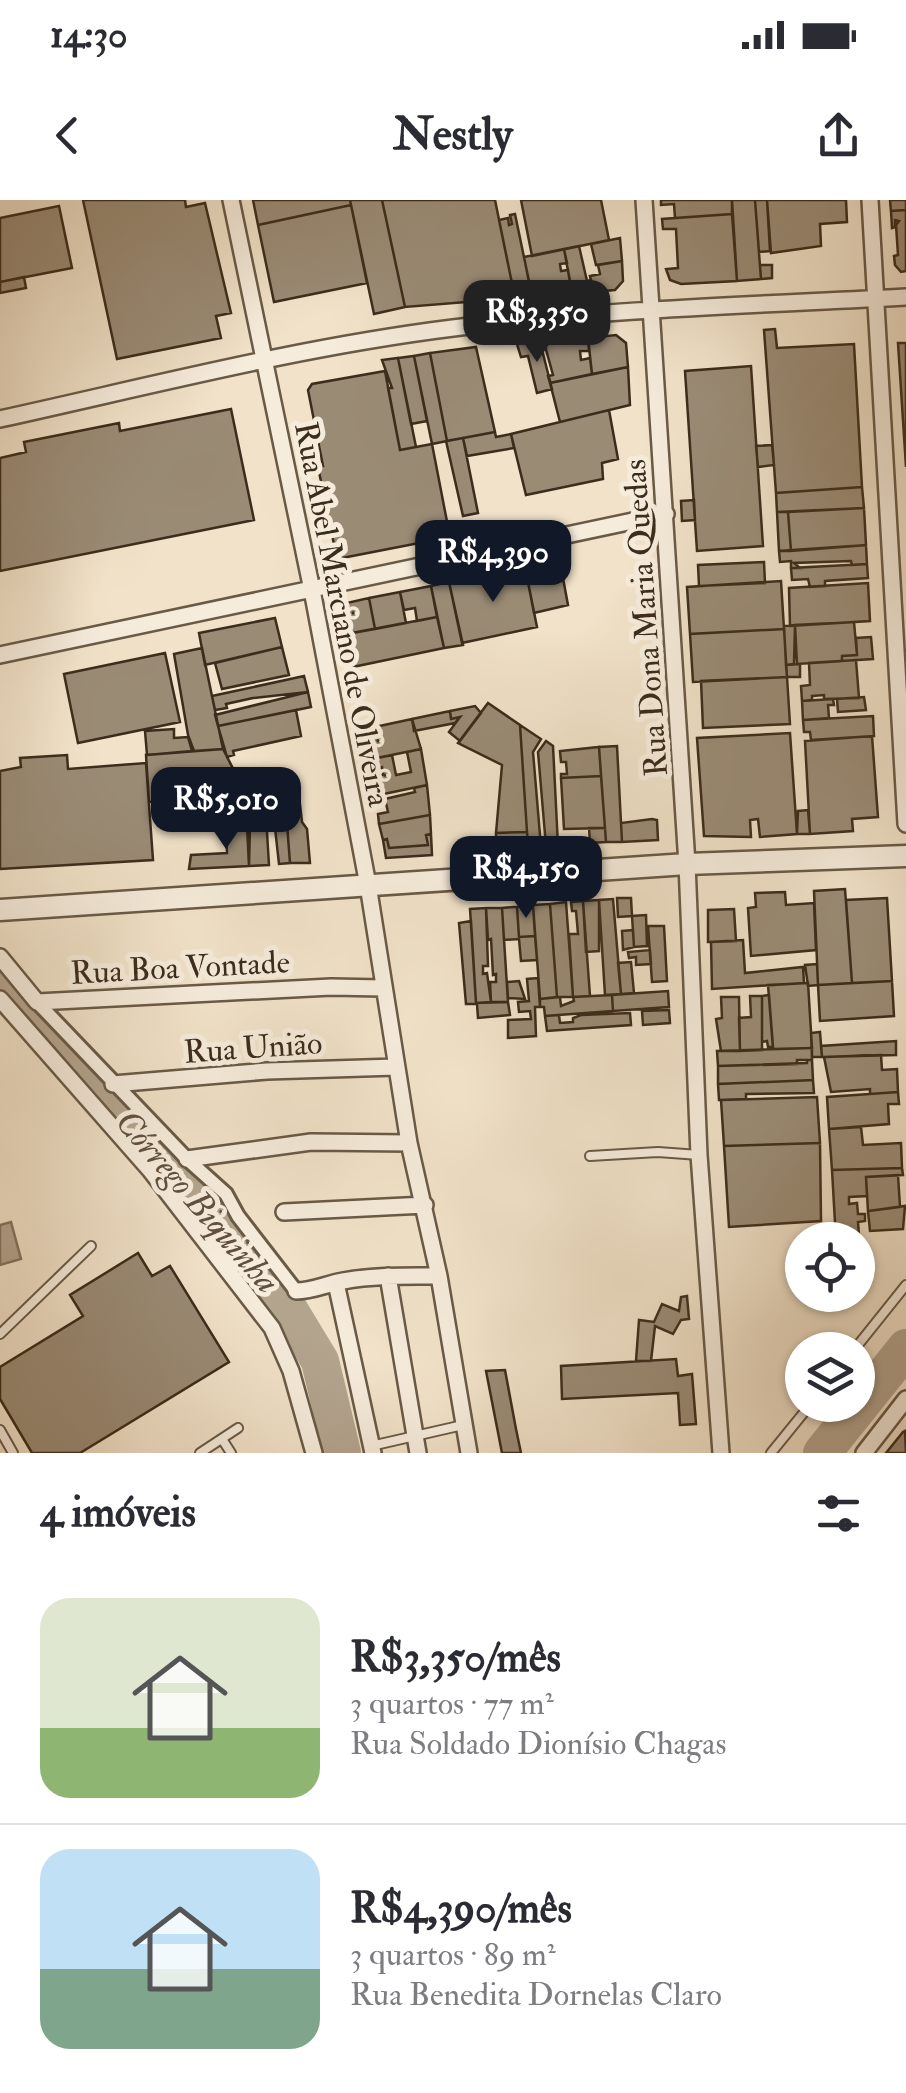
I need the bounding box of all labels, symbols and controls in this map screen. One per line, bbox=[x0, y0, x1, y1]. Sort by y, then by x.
text: 14:30 bbox=[50, 11, 128, 59]
text: Nestly bbox=[393, 107, 513, 163]
icon: back bbox=[40, 108, 95, 163]
icon: share bbox=[811, 108, 866, 163]
pin: R$3,350 bbox=[445, 280, 629, 365]
text: R$3,350 bbox=[485, 292, 589, 332]
street label: Rua Abel Marciano de Oliveira bbox=[285, 418, 399, 811]
street label: Rua Dona Maria Quedas bbox=[615, 458, 677, 778]
pin: R$4,390 bbox=[401, 520, 585, 605]
text: R$4,390 bbox=[437, 532, 549, 572]
pin: R$5,010 bbox=[134, 767, 318, 852]
text: R$5,010 bbox=[173, 779, 279, 819]
pin: R$4,150 bbox=[434, 836, 618, 921]
text: R$4,150 bbox=[472, 848, 580, 888]
street label: Rua Boa Vontade bbox=[69, 942, 291, 994]
street label: Rua União bbox=[183, 1023, 324, 1073]
water label: Córrego Biquinha bbox=[106, 1101, 289, 1303]
map controls bbox=[785, 1222, 875, 1422]
button: locate bbox=[785, 1222, 875, 1312]
button: layers bbox=[785, 1332, 875, 1422]
icon: filters bbox=[811, 1486, 866, 1541]
text: 4 imóveis bbox=[40, 1487, 196, 1539]
text: R$3,350/mês bbox=[350, 1632, 561, 1684]
icon: home bbox=[120, 1638, 240, 1758]
text: 3 quartos · 77 m² bbox=[350, 1684, 554, 1724]
text: Rua Soldado Dionísio Chagas bbox=[350, 1724, 726, 1764]
text: R$4,390/mês bbox=[350, 1883, 572, 1935]
icon: home bbox=[120, 1889, 240, 2009]
text: 3 quartos · 89 m² bbox=[350, 1935, 556, 1975]
text: Rua Benedita Dornelas Claro bbox=[350, 1975, 722, 2015]

